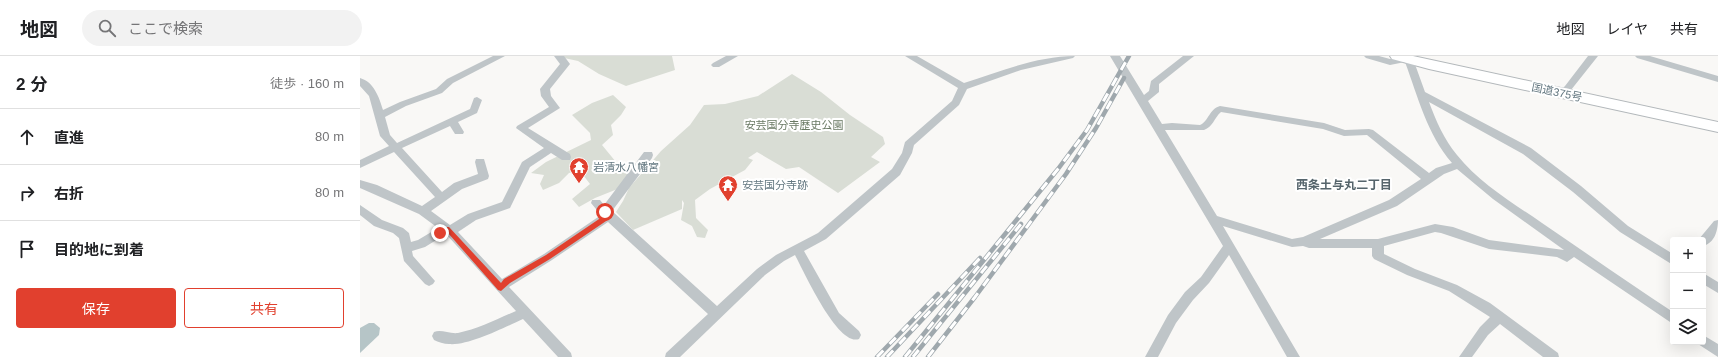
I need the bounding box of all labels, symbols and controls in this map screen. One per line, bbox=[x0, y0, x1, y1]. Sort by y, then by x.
search box bbox=[82, 10, 362, 46]
icon: search bbox=[96, 17, 118, 39]
text: 地図 bbox=[20, 19, 58, 40]
text: ここで検索 bbox=[128, 20, 203, 37]
text: 地図 bbox=[1556, 21, 1584, 37]
text: レイヤ bbox=[1606, 21, 1648, 37]
text: 共有 bbox=[1670, 21, 1698, 37]
text: 2 分 bbox=[16, 75, 47, 94]
text: 徒歩 · 160 m bbox=[270, 76, 344, 91]
street label: 国道375号 bbox=[1531, 81, 1583, 103]
park label: 安芸国分寺歴史公園 bbox=[745, 119, 844, 131]
icon: ahead bbox=[16, 126, 38, 148]
text: 直進 bbox=[54, 129, 84, 146]
text: 80 m bbox=[315, 129, 344, 144]
temple icon: 岩清水八幡宮 bbox=[568, 156, 590, 184]
place label: 岩清水八幡宮 bbox=[593, 161, 659, 173]
temple icon: 安芸国分寺跡 bbox=[717, 174, 739, 202]
district label: 西条土与丸二丁目 bbox=[1296, 178, 1392, 192]
place label: 安芸国分寺跡 bbox=[742, 179, 808, 191]
icon: right bbox=[16, 182, 38, 204]
text: 右折 bbox=[54, 185, 84, 202]
text: 80 m bbox=[315, 185, 344, 200]
route start bbox=[596, 203, 614, 221]
route end bbox=[431, 224, 449, 242]
map controls bbox=[1670, 237, 1706, 345]
button: + bbox=[1670, 237, 1706, 273]
icon: arrive bbox=[16, 238, 38, 260]
text: 目的地に到着 bbox=[54, 241, 144, 258]
button: − bbox=[1670, 273, 1706, 309]
button: 保存 bbox=[16, 288, 176, 328]
button: 共有 bbox=[184, 288, 344, 328]
button: layers bbox=[1670, 309, 1706, 345]

